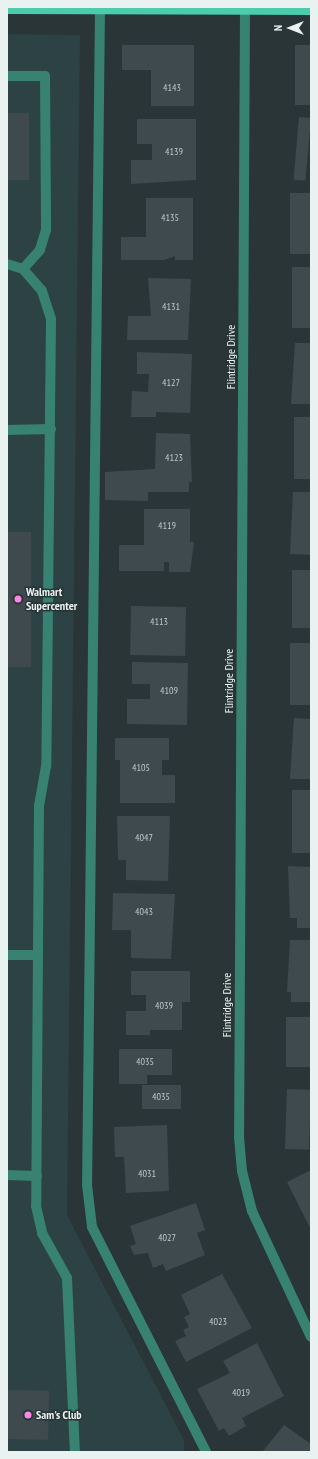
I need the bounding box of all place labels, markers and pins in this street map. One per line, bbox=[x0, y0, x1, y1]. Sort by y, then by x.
place label: Walmart Supercenter bbox=[26, 585, 77, 613]
marker: Walmart Supercenter bbox=[13, 594, 23, 604]
place label: Sam's Club bbox=[36, 1408, 82, 1422]
marker: Sam's Club bbox=[23, 1410, 33, 1420]

